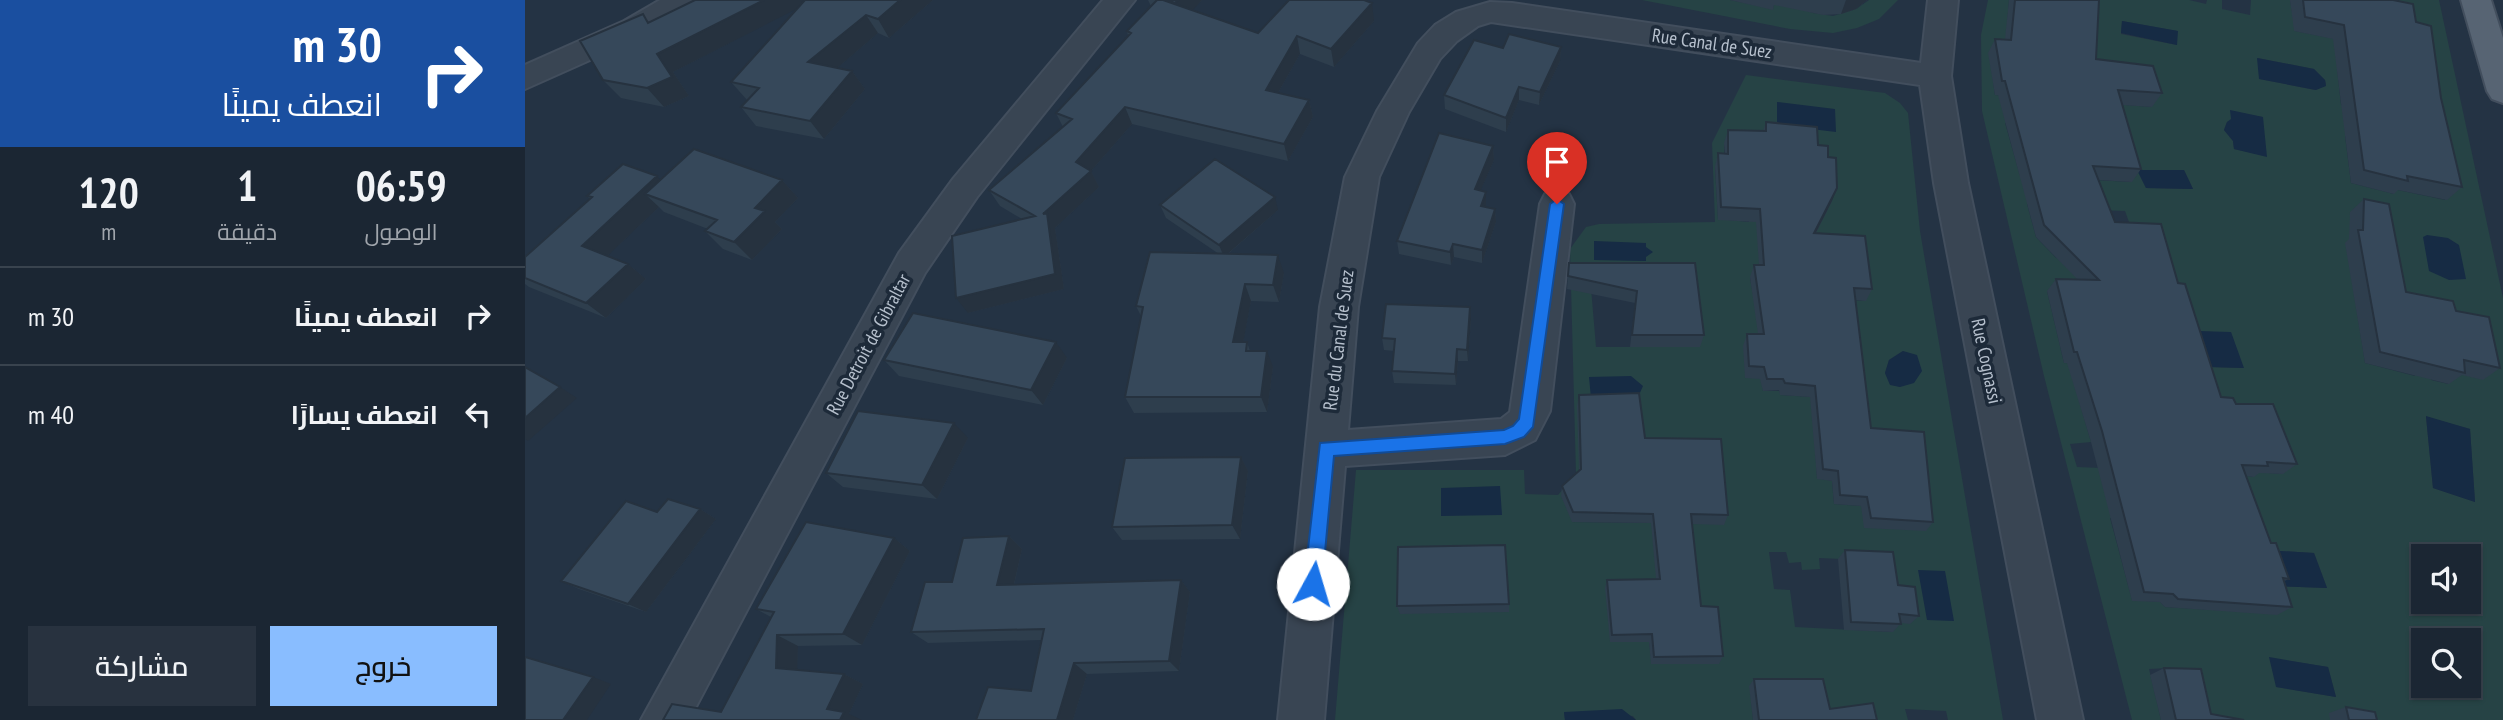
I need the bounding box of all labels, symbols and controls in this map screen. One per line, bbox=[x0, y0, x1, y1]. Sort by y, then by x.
text: 30 m bbox=[293, 12, 382, 76]
street label: Rue Canal de Suez bbox=[1651, 23, 1774, 63]
icon: right bbox=[406, 28, 497, 119]
text: انعطف يمينًا bbox=[222, 83, 382, 125]
pin bbox=[1527, 132, 1587, 204]
icon: arrive bbox=[1538, 143, 1576, 181]
text: 1 bbox=[237, 158, 257, 213]
text: 06:59 bbox=[356, 158, 446, 213]
text: 120 bbox=[79, 165, 139, 220]
text: m bbox=[101, 217, 116, 246]
text: دقيقة bbox=[217, 217, 277, 246]
text: الوصول bbox=[364, 217, 438, 246]
street label: Rue du Canal de Suez bbox=[1317, 268, 1359, 412]
street label: Rue Detroit de Gibraltar bbox=[821, 269, 916, 419]
icon: right bbox=[459, 297, 497, 335]
text: 30 m bbox=[28, 300, 74, 333]
text: انعطف يمينًا bbox=[294, 300, 438, 333]
street label: Rue Cognassi bbox=[1966, 316, 2008, 406]
icon: left bbox=[459, 395, 497, 433]
text: 40 m bbox=[28, 398, 74, 431]
text: انعطف يسارًا bbox=[291, 398, 438, 431]
map controls bbox=[2411, 544, 2481, 698]
button: sound bbox=[2411, 544, 2481, 614]
position arrow bbox=[1276, 547, 1350, 621]
button: مشاركة bbox=[28, 626, 256, 706]
button: خروج bbox=[270, 626, 497, 706]
button: search bbox=[2411, 628, 2481, 698]

